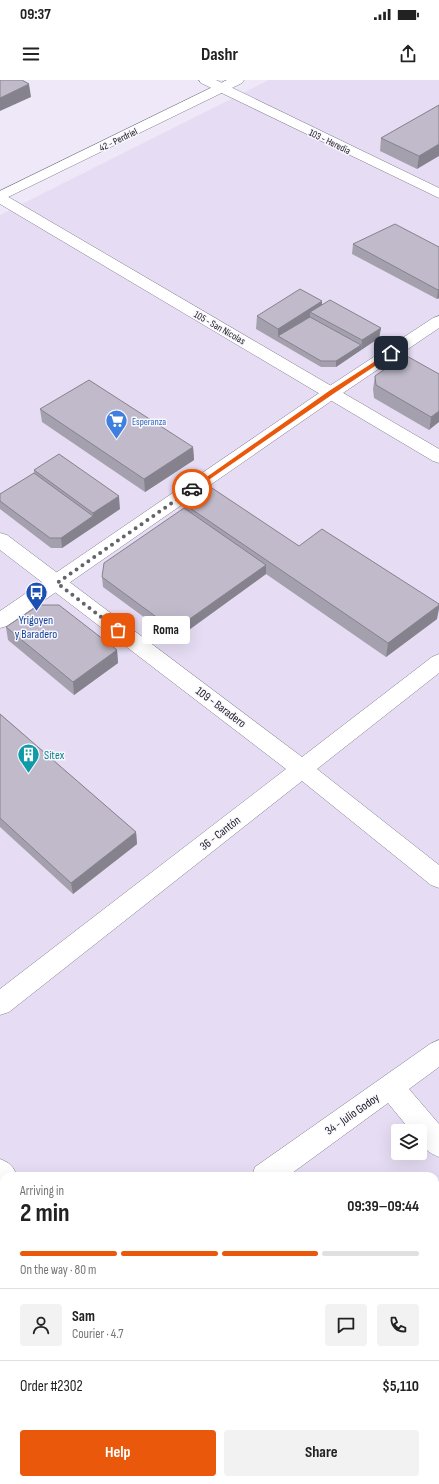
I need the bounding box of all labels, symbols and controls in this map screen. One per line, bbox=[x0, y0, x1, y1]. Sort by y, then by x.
text: 09:37 bbox=[20, 5, 51, 24]
icon: menu bbox=[20, 43, 42, 65]
icon: share bbox=[397, 43, 419, 65]
text: Dashr bbox=[201, 44, 238, 65]
street label: 42 - Perdriel bbox=[97, 125, 140, 154]
street label: 103 - Heredia bbox=[307, 127, 352, 157]
street label: 105 - San Nicolas bbox=[192, 308, 248, 348]
pin bbox=[374, 336, 408, 370]
icon: home bbox=[380, 342, 402, 364]
supermarket icon: Esperanza bbox=[104, 408, 130, 441]
place label: Esperanza bbox=[132, 416, 166, 428]
courier bbox=[172, 469, 212, 509]
icon: car bbox=[181, 478, 203, 500]
bus stop icon: Yrigoyen y Baradero bbox=[23, 580, 49, 613]
place label: Yrigoyen y Baradero bbox=[15, 613, 57, 642]
pin bbox=[101, 613, 135, 647]
callout: Roma bbox=[142, 616, 190, 644]
icon: bag bbox=[107, 619, 129, 641]
text: Roma bbox=[153, 622, 179, 638]
street label: 109 - Baradero bbox=[193, 684, 249, 731]
building icon: Sitex bbox=[16, 742, 42, 775]
place label: Sitex bbox=[44, 748, 65, 763]
street label: 36 - Cantón bbox=[197, 813, 244, 854]
street label: 34 - Julio Godoy bbox=[322, 1090, 383, 1139]
map controls bbox=[391, 1124, 427, 1160]
button: layers bbox=[391, 1124, 427, 1160]
text: Arriving in bbox=[20, 1183, 64, 1199]
text: 09:39–09:44 bbox=[347, 1197, 419, 1216]
text: 2 min bbox=[20, 1198, 70, 1229]
text: On the way · 80 m bbox=[20, 1262, 96, 1278]
button: person bbox=[20, 1304, 62, 1346]
button: chat bbox=[325, 1304, 367, 1346]
button: phone bbox=[377, 1304, 419, 1346]
text: Sam bbox=[72, 1307, 95, 1326]
text: Courier · 4.7 bbox=[72, 1326, 124, 1342]
text: Order #2302 bbox=[20, 1377, 83, 1396]
text: $5,110 bbox=[382, 1377, 419, 1396]
button: Help bbox=[20, 1430, 216, 1476]
button: Share bbox=[224, 1430, 419, 1476]

